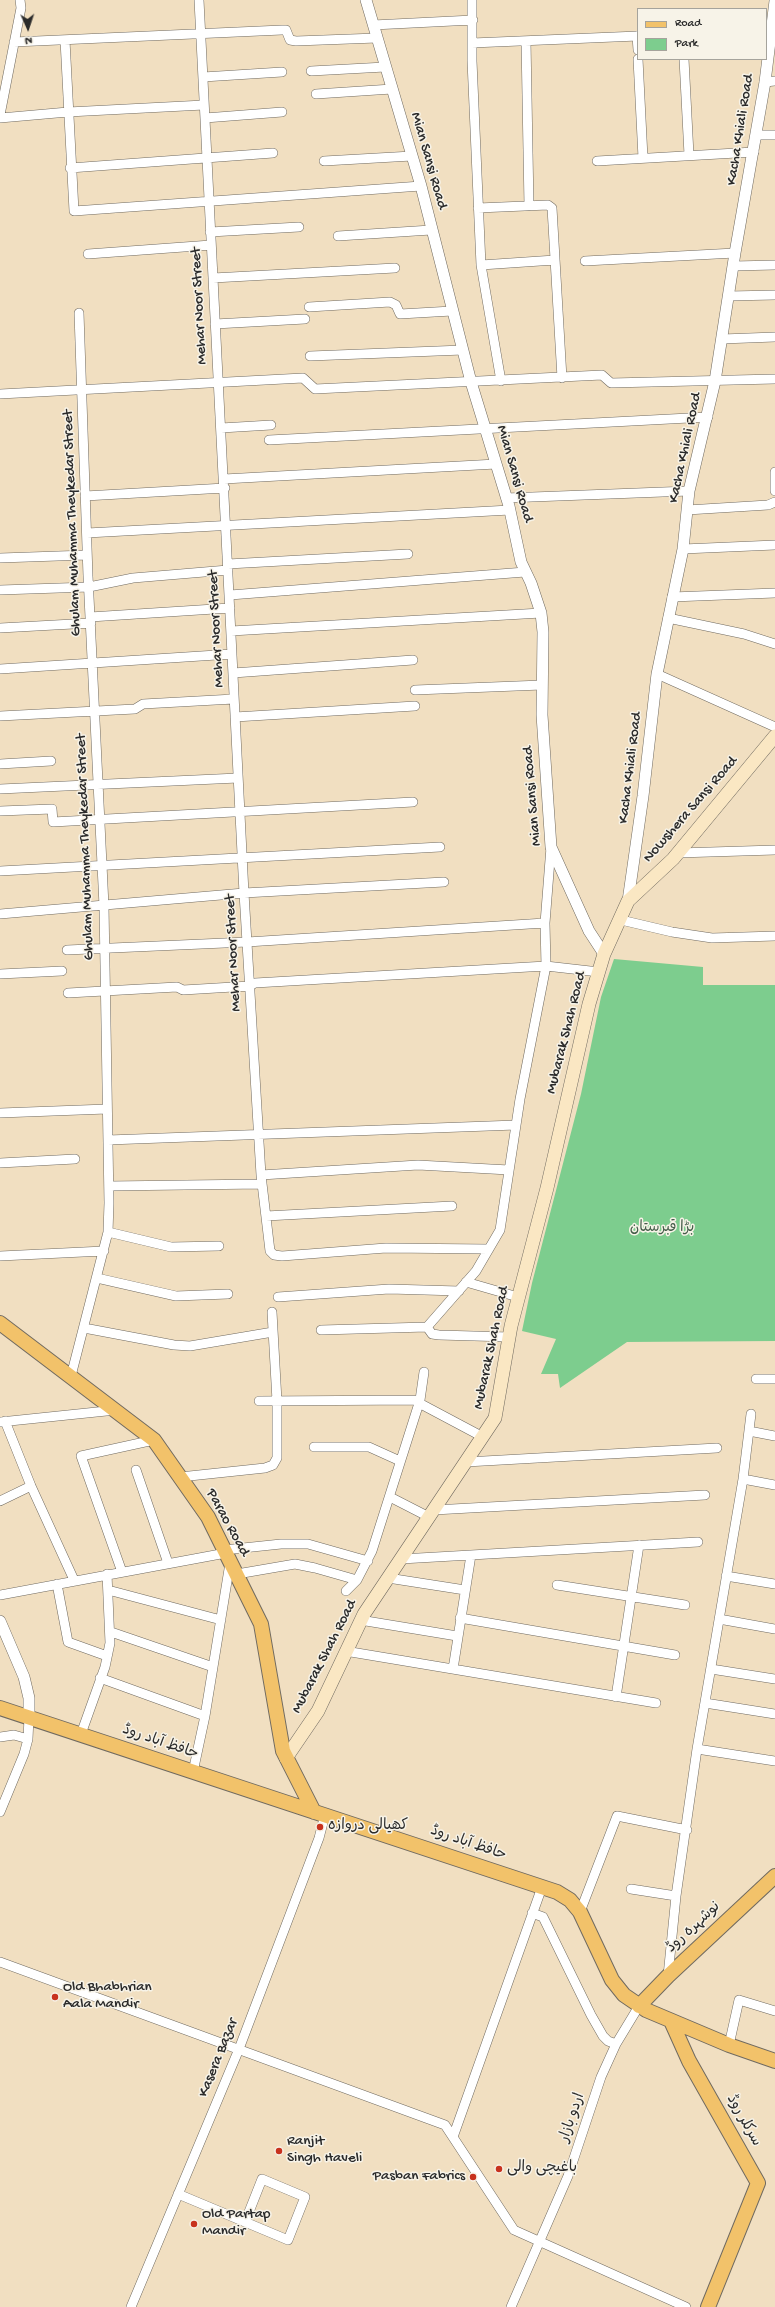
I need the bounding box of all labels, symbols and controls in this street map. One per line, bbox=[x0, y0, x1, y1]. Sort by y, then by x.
north arrow bbox=[8, 8, 48, 48]
legend bbox=[637, 8, 767, 60]
text: Road bbox=[675, 17, 701, 31]
text: N bbox=[25, 34, 33, 46]
text: Park bbox=[675, 37, 698, 51]
street label: Kacha Khiali Road bbox=[723, 73, 759, 187]
street label: Mian Sansi Road bbox=[406, 110, 450, 212]
street label: Mehar Noor Street bbox=[188, 247, 212, 365]
street label: Kacha Khiali Road bbox=[666, 391, 706, 505]
street label: Ghulam Muhamma Theykedar Street bbox=[60, 409, 86, 637]
street label: Mian Sansi Road bbox=[492, 423, 536, 525]
street label: Mehar Noor Street bbox=[205, 570, 229, 688]
street label: Kacha Khiali Road bbox=[615, 711, 647, 825]
street label: Ghulam Muhamma Theykedar Street bbox=[73, 733, 99, 961]
street label: Mian Sansi Road bbox=[520, 745, 546, 847]
street label: Nowshera Sansi Road bbox=[640, 753, 742, 867]
street label: Mehar Noor Street bbox=[222, 894, 246, 1012]
street label: Mubarak Shah Road bbox=[543, 970, 591, 1096]
park label: بڑا قبرستان bbox=[630, 1220, 694, 1238]
street label: Mubarak Shah Road bbox=[470, 1285, 514, 1411]
street label: Parao Road bbox=[201, 1486, 253, 1560]
street label: Mubarak Shah Road bbox=[289, 1597, 361, 1717]
street label: حافظ آباد روڈ bbox=[120, 1722, 200, 1764]
place label: کھیالی دروازہ bbox=[328, 1818, 408, 1836]
marker: کھیالی دروازہ bbox=[315, 1822, 325, 1832]
street label: حافظ آباد روڈ bbox=[428, 1823, 508, 1865]
street label: نوشہرہ روڈ bbox=[663, 1899, 725, 1957]
place label: Old Bhabhrian Aala Mandir bbox=[63, 1979, 152, 2014]
marker: Old Bhabhrian Aala Mandir bbox=[50, 1992, 60, 2002]
street label: Kasera Bazar bbox=[195, 2016, 243, 2100]
street label: اردو بازار bbox=[556, 2091, 590, 2145]
street label: سرکلر روڈ bbox=[721, 2092, 765, 2150]
place label: Ranjit Singh Haveli bbox=[287, 2133, 362, 2168]
marker: Ranjit Singh Haveli bbox=[274, 2146, 284, 2156]
place label: باغیچی والی bbox=[507, 2160, 577, 2178]
marker: باغیچی والی bbox=[494, 2164, 504, 2174]
place label: Pasban Fabrics bbox=[373, 2168, 465, 2186]
marker: Pasban Fabrics bbox=[468, 2172, 478, 2182]
place label: Old Partap Mandir bbox=[202, 2206, 270, 2241]
marker: Old Partap Mandir bbox=[189, 2219, 199, 2229]

